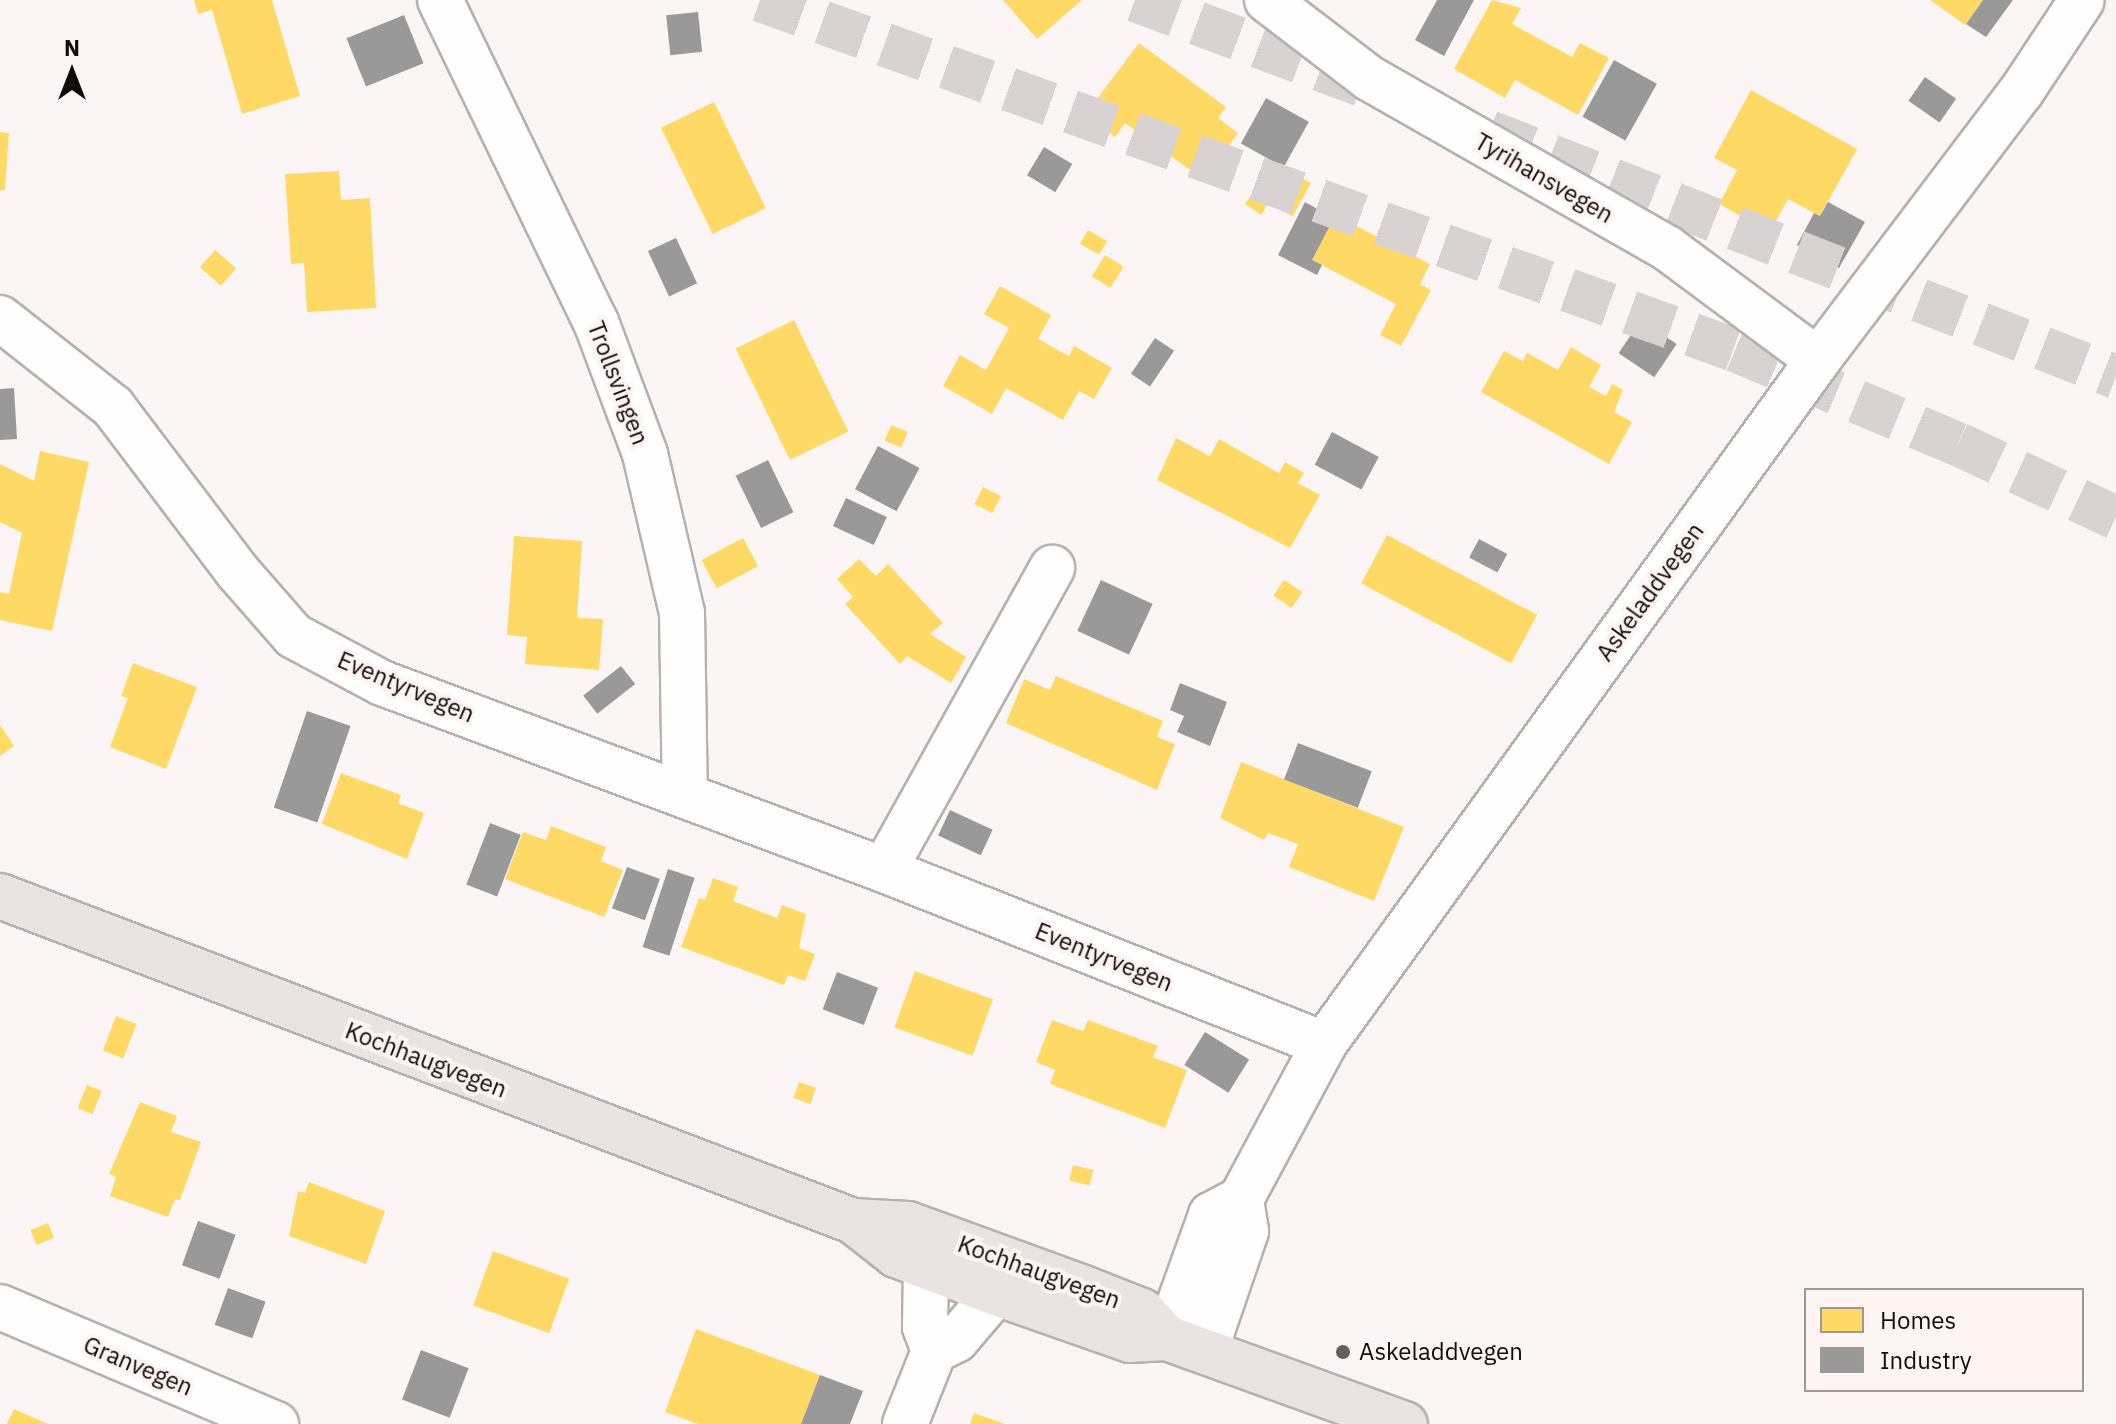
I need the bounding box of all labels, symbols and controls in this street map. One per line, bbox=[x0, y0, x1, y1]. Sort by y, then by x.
north arrow bbox=[32, 32, 112, 112]
text: N bbox=[64, 33, 80, 62]
street label: Tyrihansvegen bbox=[1470, 127, 1618, 229]
street label: Trollsvingen bbox=[581, 317, 655, 449]
street label: Askeladdvegen bbox=[1590, 517, 1710, 667]
street label: Eventyrvegen bbox=[333, 645, 479, 729]
street label: Eventyrvegen bbox=[1031, 916, 1177, 998]
street label: Kochhaugvegen bbox=[341, 1016, 511, 1104]
street label: Kochhaugvegen bbox=[954, 1229, 1124, 1315]
legend bbox=[1804, 1288, 2084, 1392]
text: Homes bbox=[1880, 1304, 1956, 1336]
street label: Granvegen bbox=[79, 1330, 197, 1402]
place label: Askeladdvegen bbox=[1359, 1338, 1523, 1366]
marker: Askeladdvegen bbox=[1334, 1343, 1352, 1361]
text: Industry bbox=[1880, 1344, 1972, 1376]

